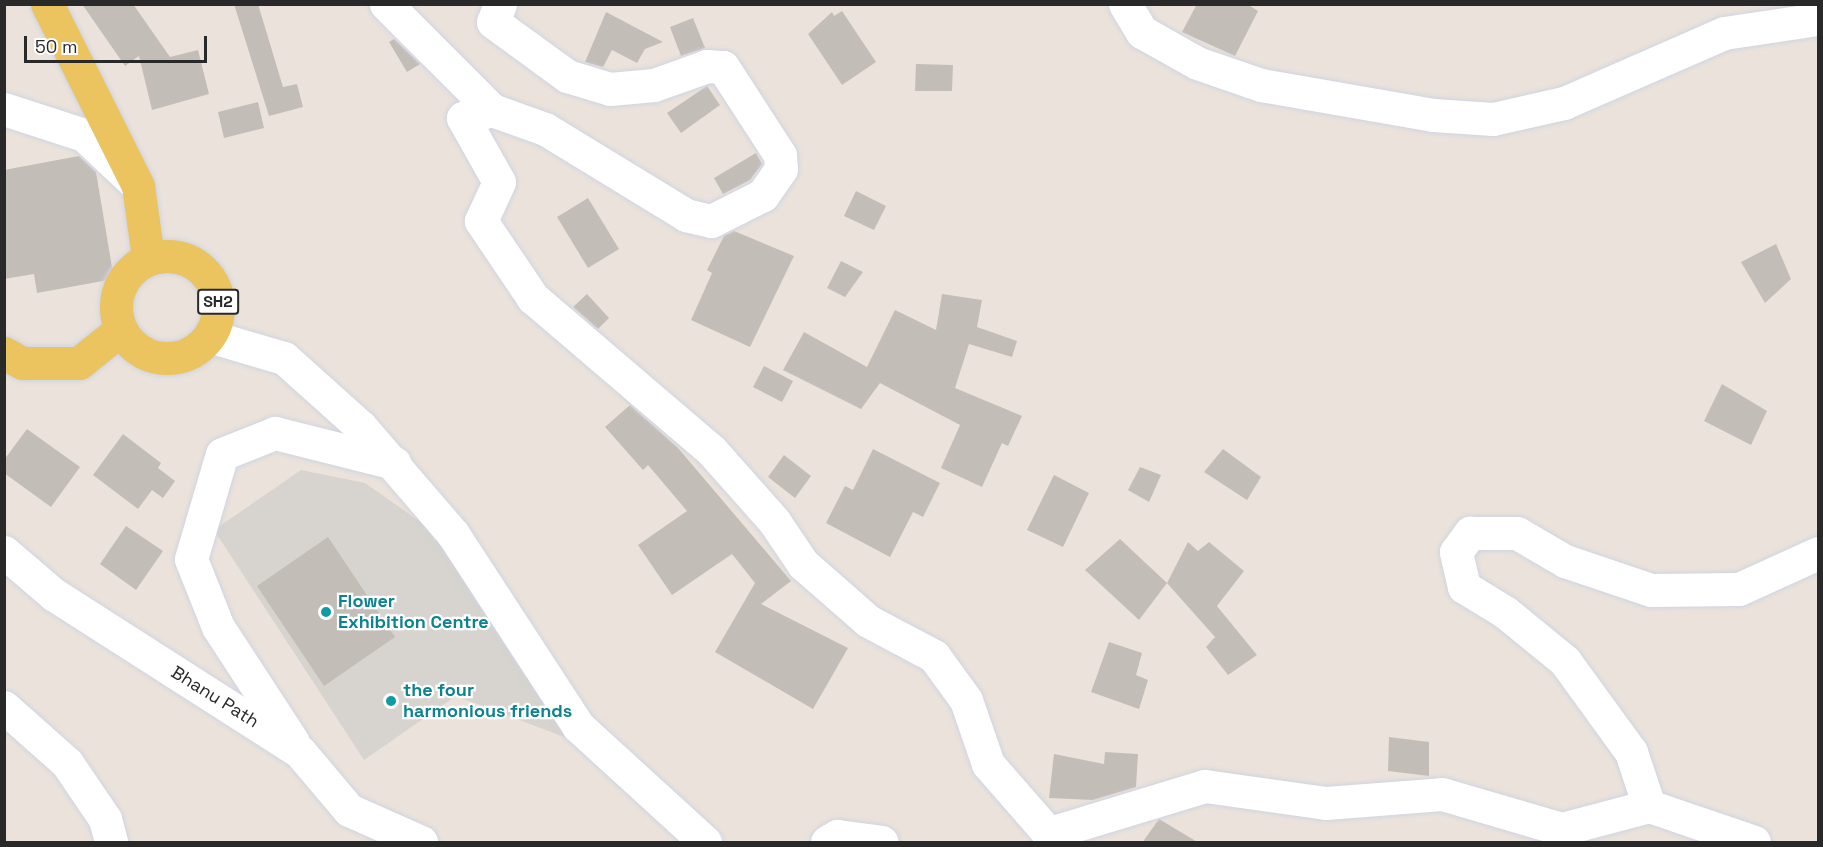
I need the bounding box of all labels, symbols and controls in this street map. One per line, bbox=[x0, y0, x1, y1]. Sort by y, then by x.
scale bar bbox=[27, 24, 210, 62]
text: 50 m bbox=[35, 35, 77, 58]
road number: SH2 bbox=[197, 289, 239, 315]
place label: Flower Exhibition Centre bbox=[338, 591, 489, 634]
marker: Flower Exhibition Centre bbox=[319, 605, 333, 619]
street label: Bhanu Path bbox=[167, 661, 263, 733]
place label: the four harmonious friends bbox=[403, 680, 572, 722]
marker: the four harmonious friends bbox=[384, 694, 398, 708]

